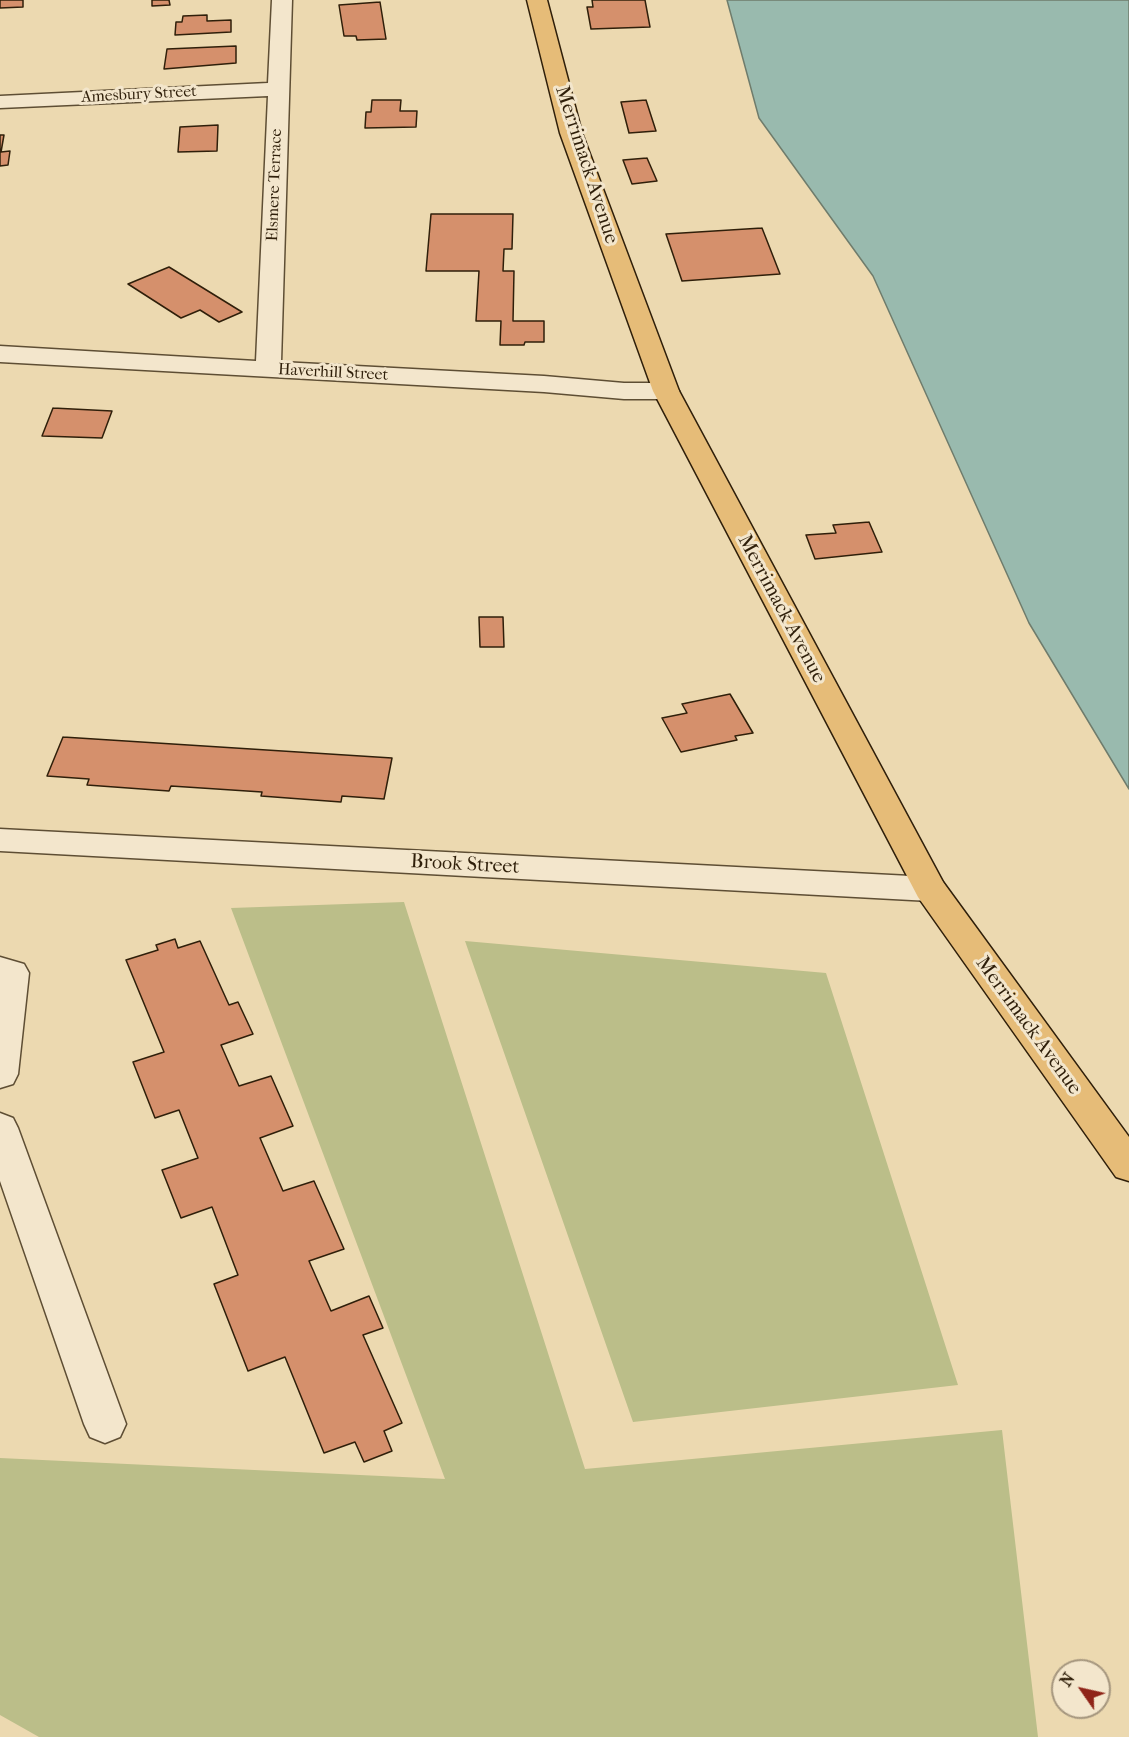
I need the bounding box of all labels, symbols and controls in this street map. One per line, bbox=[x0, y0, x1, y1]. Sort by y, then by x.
street label: Amesbury Street bbox=[81, 82, 197, 108]
street label: Merrimack Avenue bbox=[549, 83, 623, 247]
street label: Elsmere Terrace bbox=[263, 128, 287, 242]
street label: Haverhill Street bbox=[277, 361, 389, 385]
street label: Merrimack Avenue bbox=[732, 531, 830, 687]
street label: Brook Street bbox=[410, 850, 520, 880]
street label: Merrimack Avenue bbox=[970, 952, 1086, 1100]
north arrow bbox=[1051, 1659, 1111, 1719]
text: N bbox=[1056, 1669, 1079, 1690]

